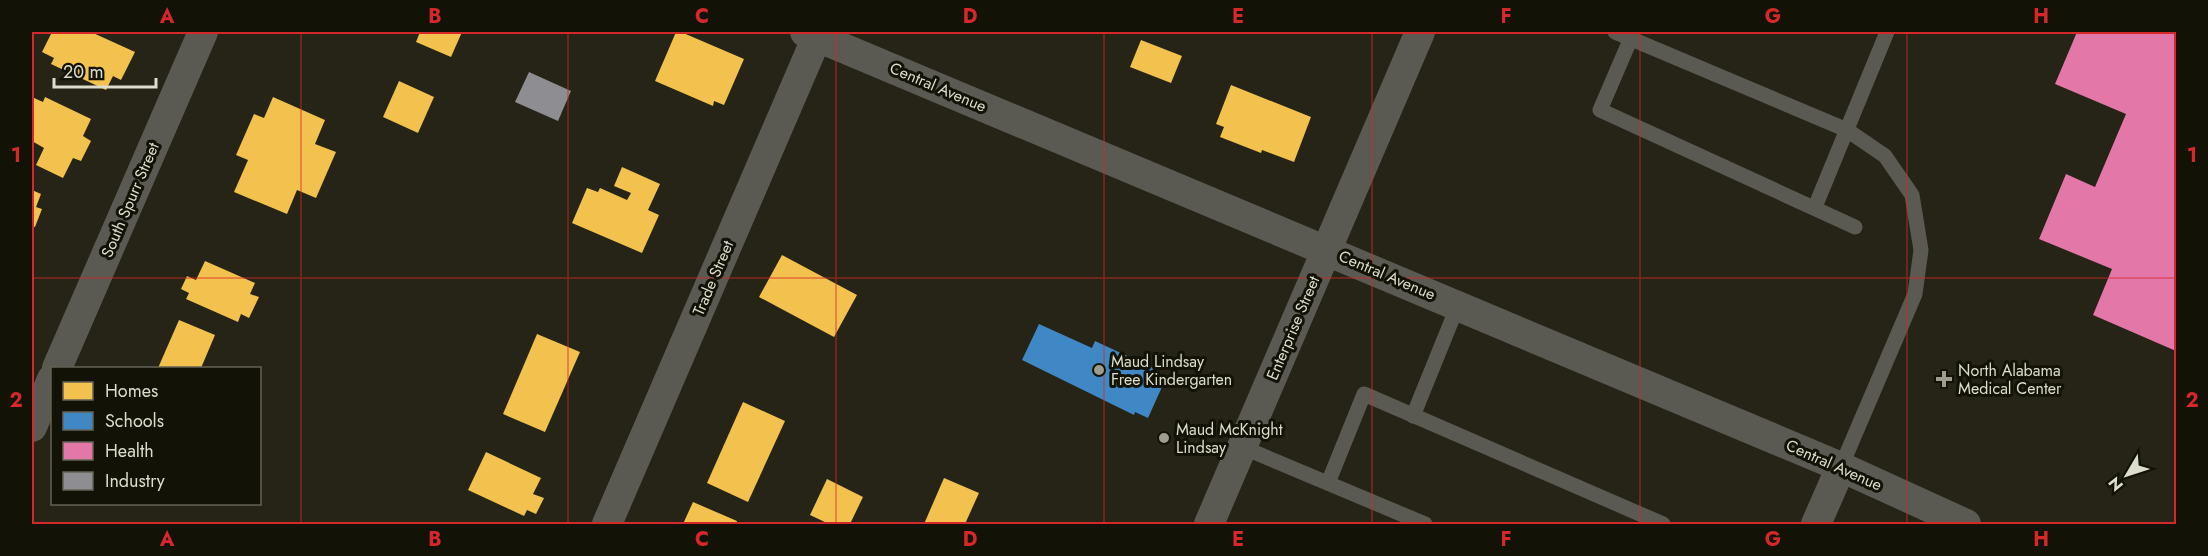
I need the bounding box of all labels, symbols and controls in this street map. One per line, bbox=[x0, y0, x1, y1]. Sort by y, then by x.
text: A bbox=[159, 2, 175, 31]
text: B bbox=[428, 2, 442, 31]
text: C bbox=[695, 2, 709, 31]
text: D bbox=[963, 2, 977, 31]
text: E bbox=[1232, 2, 1244, 31]
text: F bbox=[1500, 2, 1512, 31]
text: G bbox=[1765, 2, 1781, 31]
text: H bbox=[2033, 2, 2049, 31]
scale bar bbox=[54, 51, 156, 89]
street label: Central Avenue bbox=[886, 56, 990, 118]
text: 20 m bbox=[63, 59, 103, 85]
street label: South Spurr Street bbox=[95, 139, 165, 261]
text: 1 bbox=[11, 141, 21, 170]
text: 1 bbox=[2187, 141, 2197, 170]
street label: Trade Street bbox=[687, 237, 739, 319]
street label: Central Avenue bbox=[1335, 244, 1439, 306]
street label: Enterprise Street bbox=[1261, 272, 1325, 384]
place label: Maud Lindsay Free Kindergarten bbox=[1111, 350, 1232, 391]
place label: North Alabama Medical Center bbox=[1958, 359, 2062, 400]
marker: Maud Lindsay Free Kindergarten bbox=[1092, 363, 1106, 377]
legend bbox=[51, 367, 261, 505]
marker: North Alabama Medical Center bbox=[1935, 370, 1953, 388]
text: Homes bbox=[105, 378, 158, 404]
text: 2 bbox=[9, 386, 23, 415]
text: 2 bbox=[2185, 386, 2199, 415]
text: Schools bbox=[105, 408, 164, 434]
place label: Maud McKnight Lindsay bbox=[1176, 418, 1283, 459]
marker: Maud McKnight Lindsay bbox=[1157, 431, 1171, 445]
street label: Central Avenue bbox=[1782, 434, 1886, 496]
text: Health bbox=[105, 438, 154, 464]
north arrow bbox=[2097, 445, 2157, 505]
text: Industry bbox=[105, 468, 165, 494]
text: N bbox=[2103, 472, 2129, 496]
text: A bbox=[159, 525, 175, 554]
text: B bbox=[428, 525, 442, 554]
text: C bbox=[695, 525, 709, 554]
text: D bbox=[963, 525, 977, 554]
text: E bbox=[1232, 525, 1244, 554]
text: F bbox=[1500, 525, 1512, 554]
text: G bbox=[1765, 525, 1781, 554]
text: H bbox=[2033, 525, 2049, 554]

